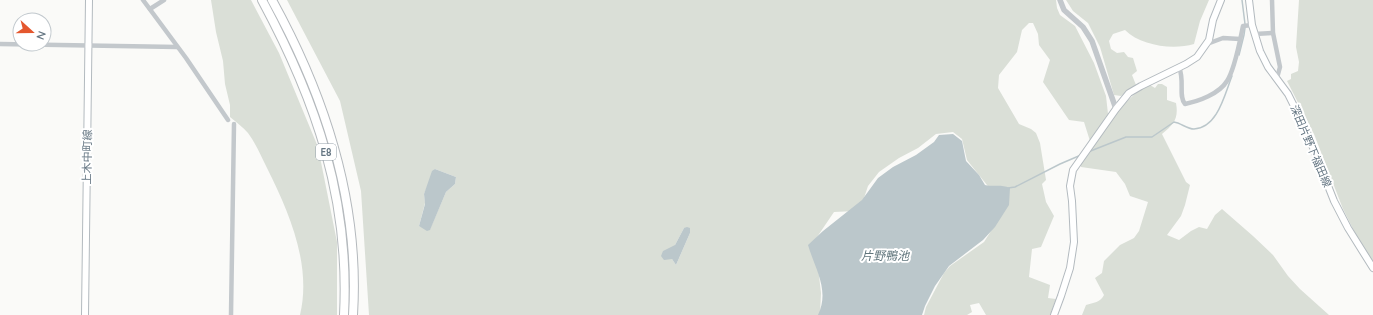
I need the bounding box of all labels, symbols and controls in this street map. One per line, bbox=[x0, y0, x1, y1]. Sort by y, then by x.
north arrow bbox=[12, 12, 52, 52]
text: N bbox=[33, 29, 49, 42]
street label: 深田片野下福田線 bbox=[1287, 103, 1335, 189]
street label: 上木中町線 bbox=[80, 129, 94, 185]
road number: E8 bbox=[316, 144, 336, 160]
water label: 片野鴨池 bbox=[861, 248, 910, 263]

